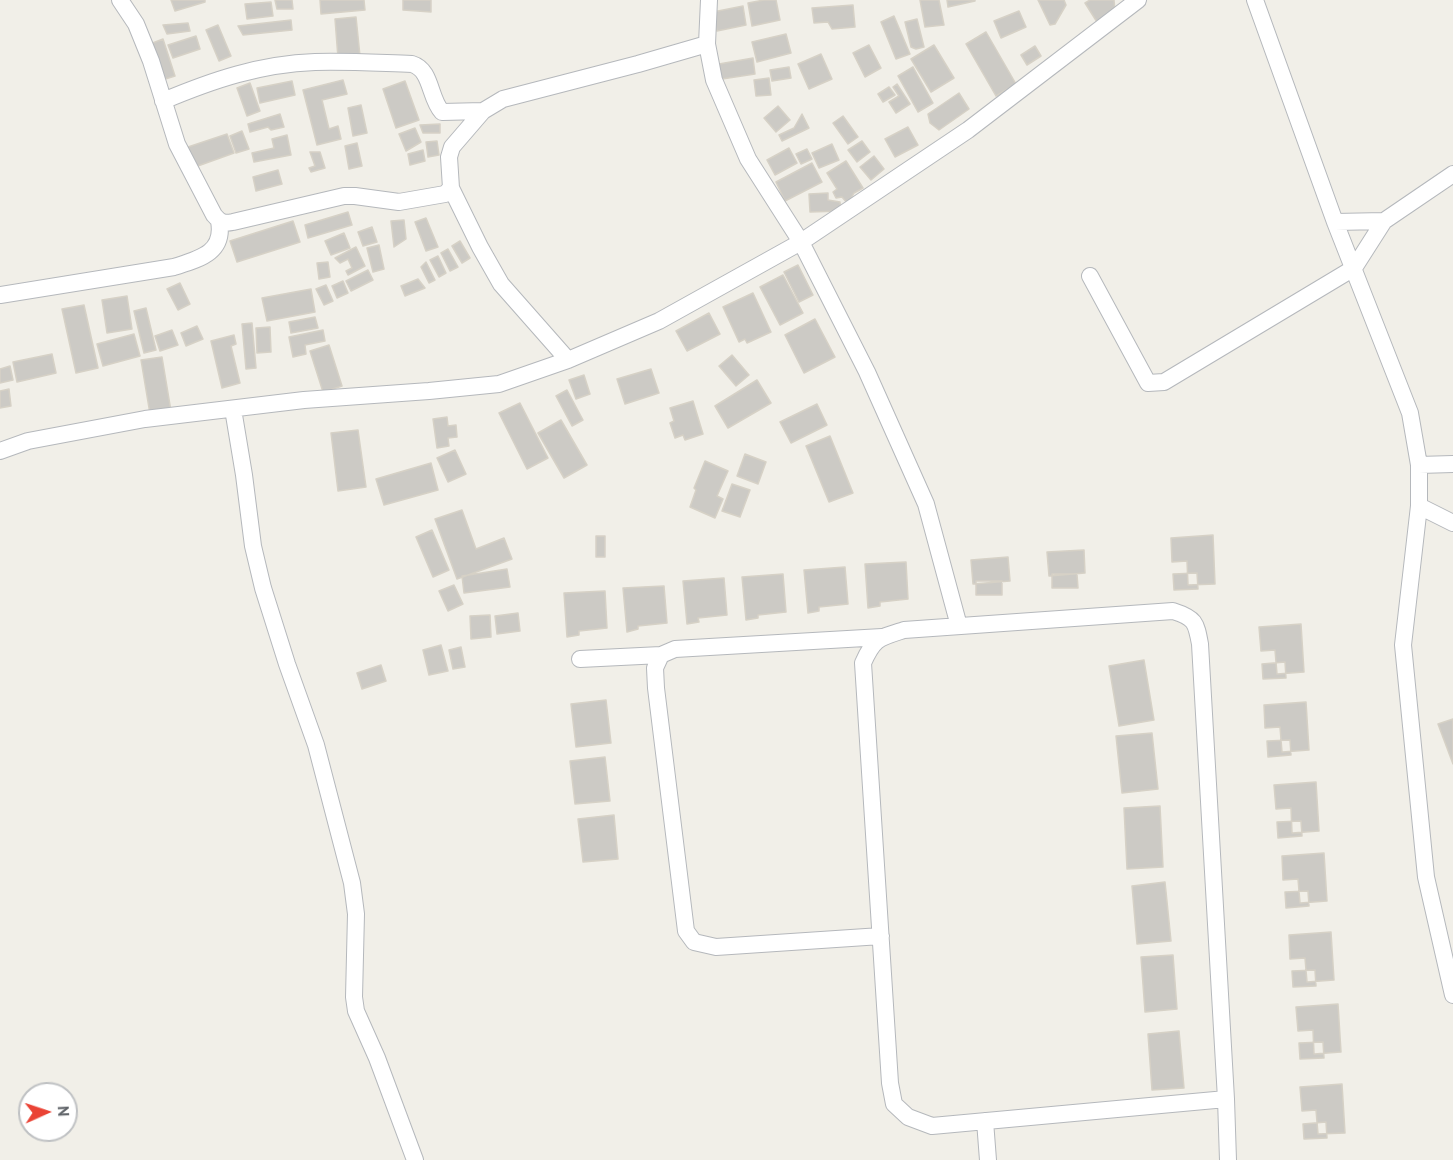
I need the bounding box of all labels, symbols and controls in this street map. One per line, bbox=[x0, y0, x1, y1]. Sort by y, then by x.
north arrow bbox=[18, 1082, 78, 1142]
text: N bbox=[54, 1105, 74, 1117]

